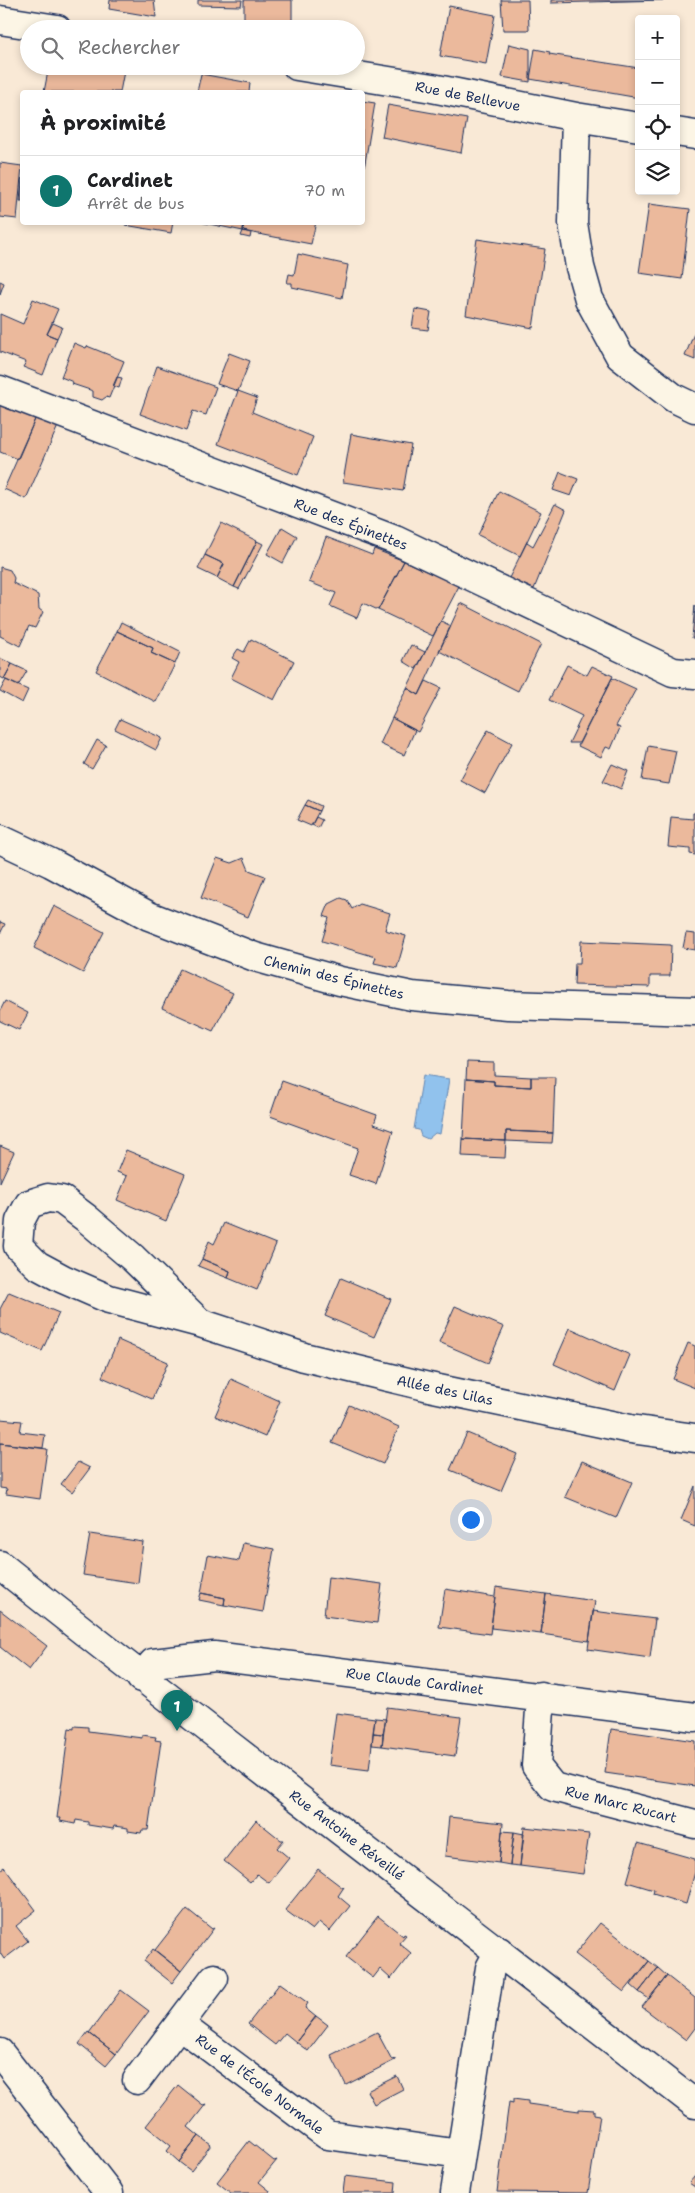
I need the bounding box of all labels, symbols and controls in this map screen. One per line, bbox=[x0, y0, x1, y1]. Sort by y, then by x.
map controls bbox=[635, 15, 680, 195]
button: + bbox=[635, 15, 680, 60]
search box bbox=[20, 20, 365, 75]
icon: search bbox=[38, 34, 66, 62]
text: Rechercher bbox=[78, 35, 181, 60]
button: − bbox=[635, 60, 680, 105]
street label: Rue de Bellevue bbox=[414, 77, 522, 115]
button: locate bbox=[635, 105, 680, 150]
text: À proximité bbox=[40, 109, 166, 137]
button: layers bbox=[635, 150, 680, 195]
text: Cardinet bbox=[87, 168, 173, 193]
text: 1 bbox=[52, 180, 60, 201]
text: 70 m bbox=[304, 180, 345, 201]
text: Arrêt de bus bbox=[87, 193, 185, 214]
street label: Rue des Épinettes bbox=[292, 494, 411, 554]
street label: Chemin des Épinettes bbox=[262, 951, 406, 1003]
street label: Allée des Lilas bbox=[395, 1371, 495, 1409]
your location bbox=[458, 1507, 484, 1533]
street label: Rue Claude Cardinet bbox=[345, 1664, 485, 1698]
pin: 1 bbox=[161, 1690, 193, 1731]
street label: Rue Marc Rucart bbox=[563, 1781, 679, 1827]
street label: Rue Antoine Réveillé bbox=[286, 1786, 408, 1884]
street label: Rue de l'École Normale bbox=[192, 2030, 328, 2138]

